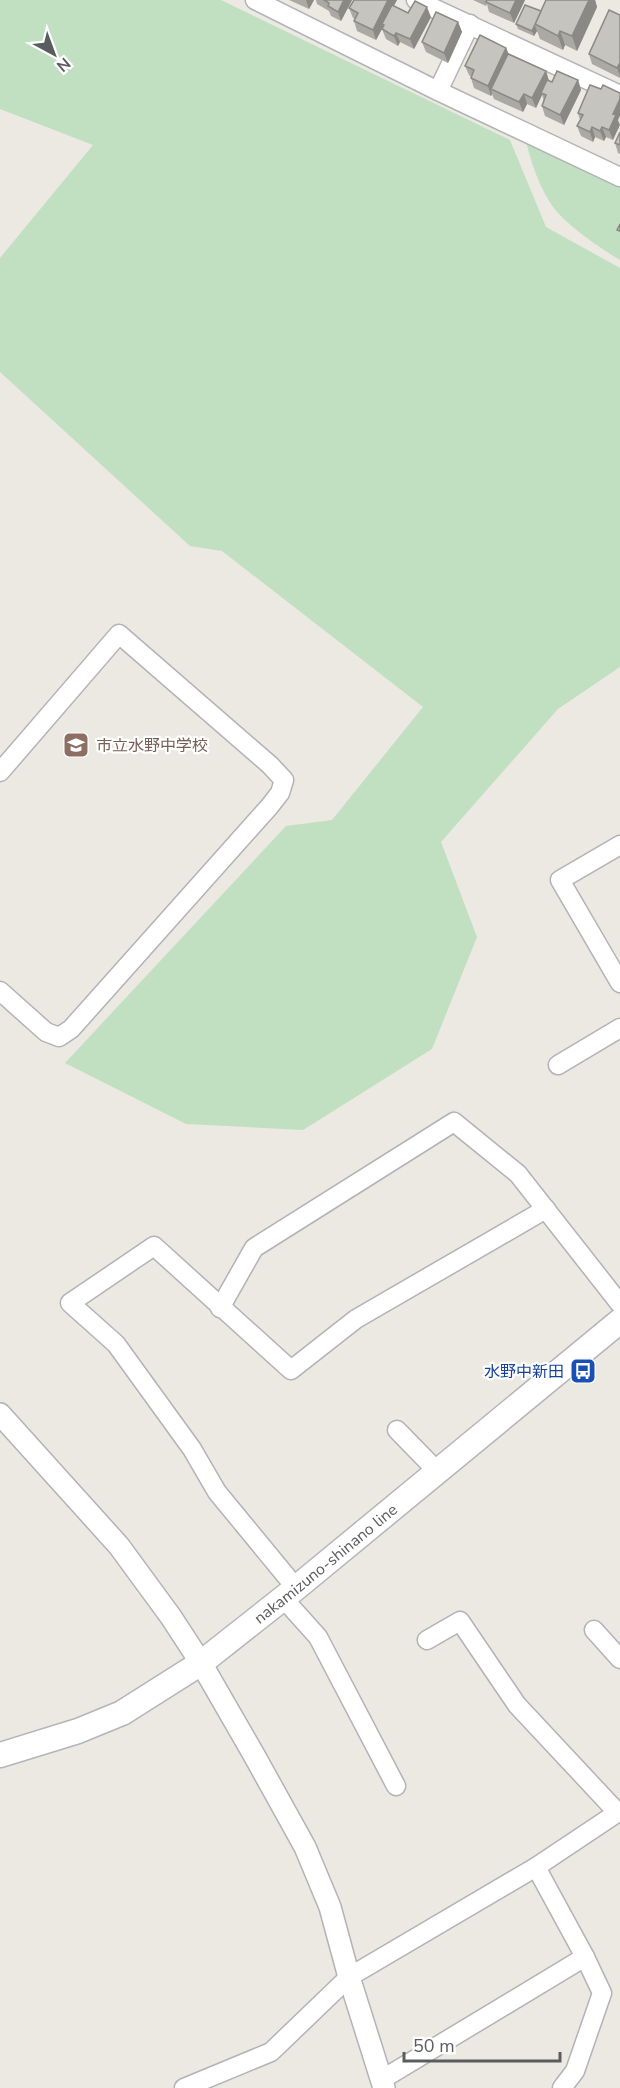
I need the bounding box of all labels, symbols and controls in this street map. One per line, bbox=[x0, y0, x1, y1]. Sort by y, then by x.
north arrow bbox=[24, 24, 84, 84]
text: N bbox=[51, 52, 75, 77]
school or university icon: 市立水野中学校 bbox=[61, 730, 91, 760]
place label: 市立水野中学校 bbox=[96, 735, 208, 757]
bus stop icon: 水野中新田 bbox=[568, 1356, 598, 1386]
place label: 水野中新田 bbox=[484, 1361, 564, 1383]
street label: nakamizuno-shinano line bbox=[250, 1499, 402, 1629]
scale bar bbox=[404, 2025, 560, 2063]
text: 50 m bbox=[413, 2034, 455, 2058]

